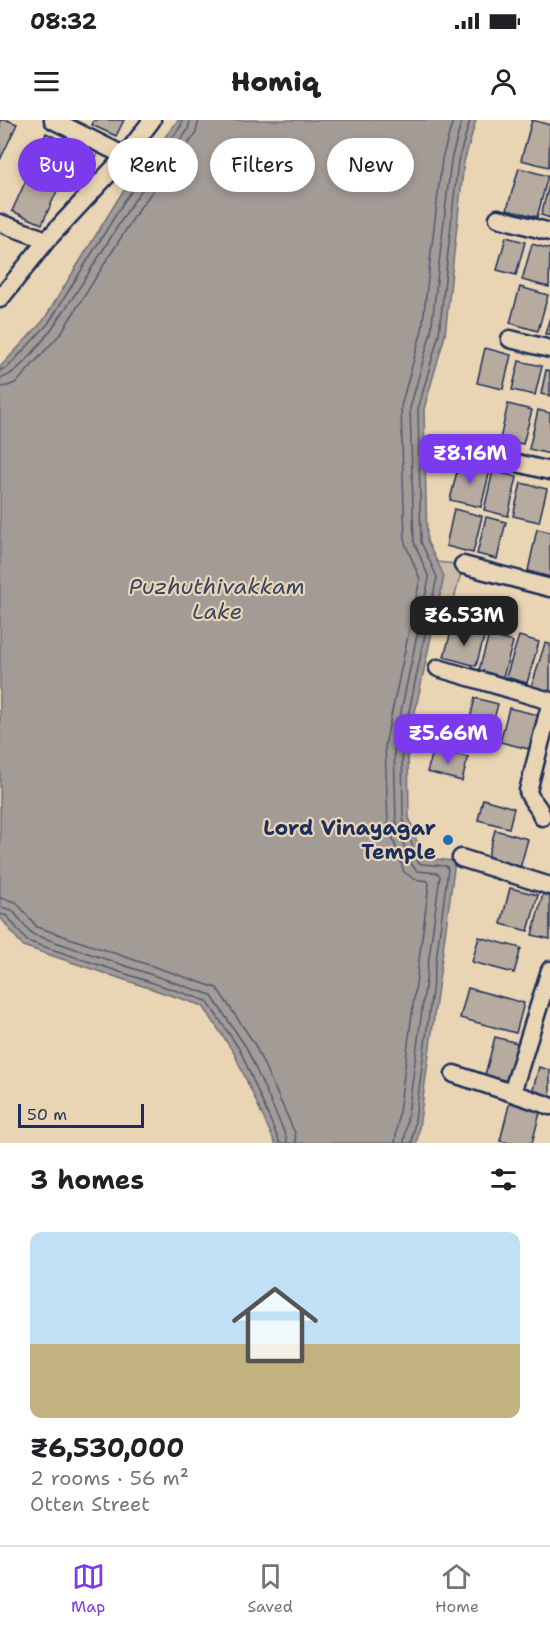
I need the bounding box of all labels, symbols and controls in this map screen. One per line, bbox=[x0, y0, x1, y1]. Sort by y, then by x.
text: 08:32 bbox=[30, 7, 97, 36]
text: Homiq bbox=[231, 63, 319, 100]
icon: menu bbox=[30, 65, 63, 98]
icon: person bbox=[487, 65, 520, 98]
chip: Buy bbox=[18, 138, 96, 192]
chip: Rent bbox=[108, 138, 198, 192]
chip: Filters bbox=[210, 138, 315, 192]
chip: New bbox=[327, 138, 414, 192]
pin: ₹8.16M bbox=[421, 434, 519, 485]
text: ₹8.16M bbox=[433, 440, 507, 466]
water label: Puzhuthivakkam Lake bbox=[129, 572, 305, 626]
pin: ₹6.53M bbox=[415, 596, 513, 647]
text: ₹6.53M bbox=[424, 602, 504, 628]
pin: ₹5.66M bbox=[399, 714, 497, 765]
text: ₹5.66M bbox=[408, 720, 488, 746]
place label: Lord Vinayagar Temple bbox=[263, 814, 436, 866]
marker: Lord Vinayagar Temple bbox=[441, 833, 455, 847]
scale bar bbox=[18, 1101, 144, 1128]
text: 50 m bbox=[27, 1104, 67, 1125]
text: 3 homes bbox=[30, 1162, 144, 1197]
icon: filters bbox=[487, 1163, 520, 1196]
icon: home bbox=[221, 1271, 329, 1379]
text: ₹6,530,000 bbox=[30, 1430, 184, 1465]
text: 2 rooms · 56 m² bbox=[30, 1465, 189, 1491]
text: Otten Street bbox=[30, 1491, 150, 1517]
tab: Map bbox=[71, 1560, 105, 1617]
tab: Saved bbox=[247, 1560, 293, 1617]
tab: Home bbox=[435, 1560, 479, 1617]

